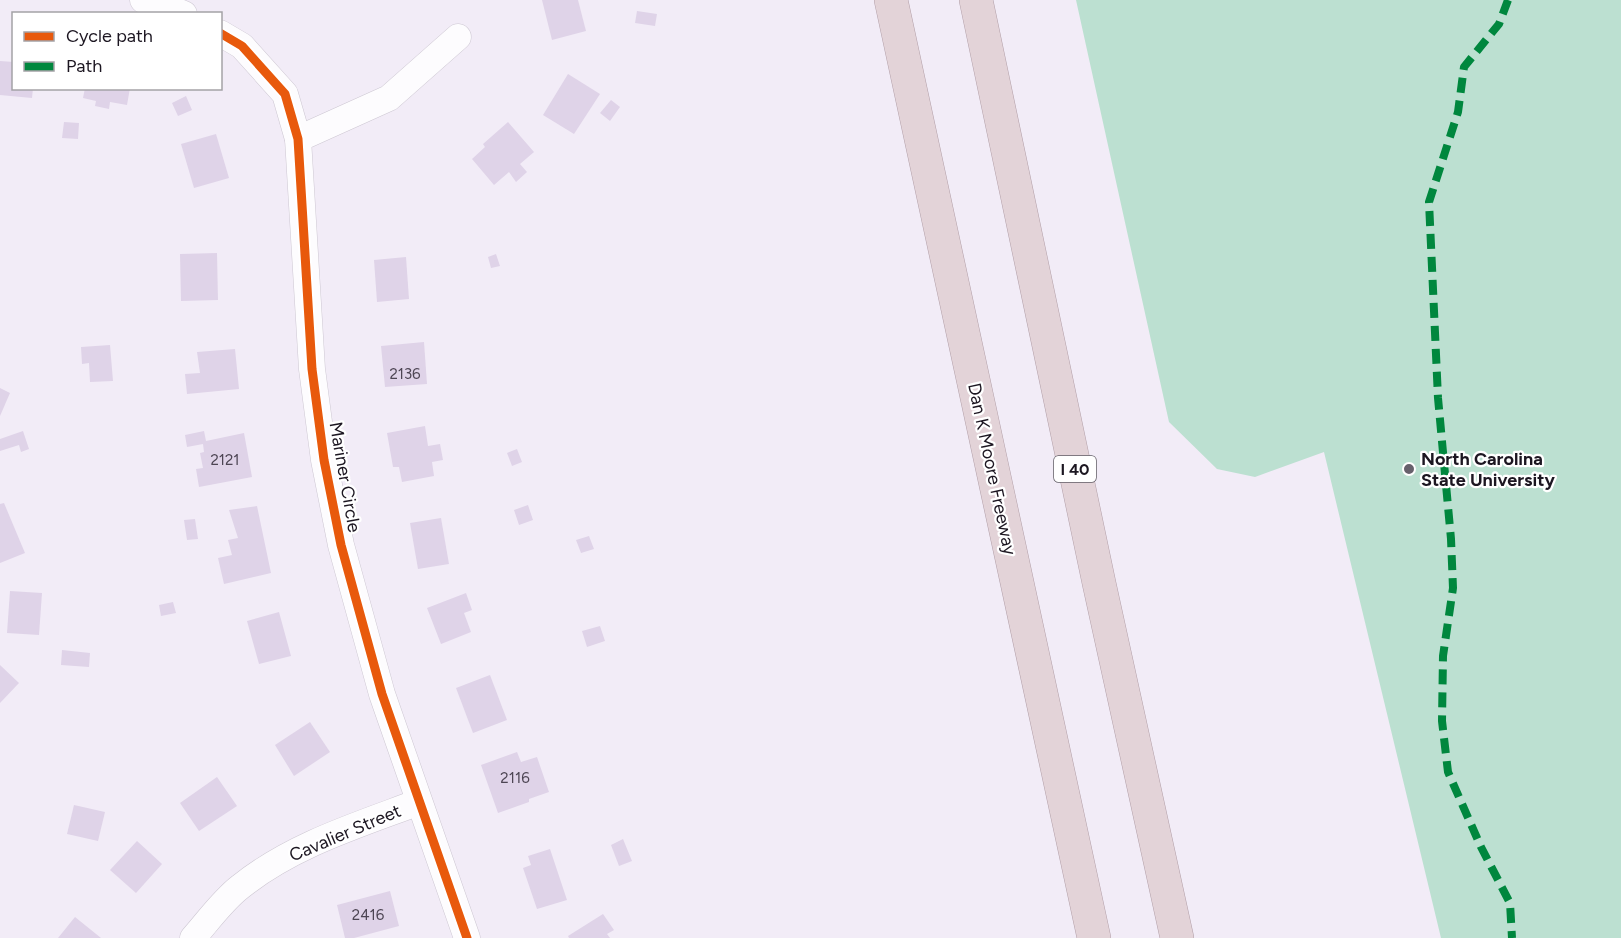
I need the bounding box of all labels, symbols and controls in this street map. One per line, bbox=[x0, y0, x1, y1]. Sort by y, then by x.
legend bbox=[12, 12, 222, 90]
text: Cycle path bbox=[66, 25, 153, 47]
text: Path bbox=[66, 55, 102, 77]
house number: 2136 bbox=[389, 365, 421, 383]
street label: Dan K Moore Freeway bbox=[963, 381, 1021, 558]
street label: Mariner Circle bbox=[324, 420, 366, 534]
place label: North Carolina State University bbox=[1421, 448, 1555, 491]
house number: 2121 bbox=[210, 451, 240, 469]
road number: I 40 bbox=[1054, 456, 1096, 482]
marker: North Carolina State University bbox=[1402, 462, 1416, 476]
house number: 2116 bbox=[500, 769, 530, 787]
street label: Cavalier Street bbox=[286, 800, 404, 866]
house number: 2416 bbox=[352, 906, 385, 924]

